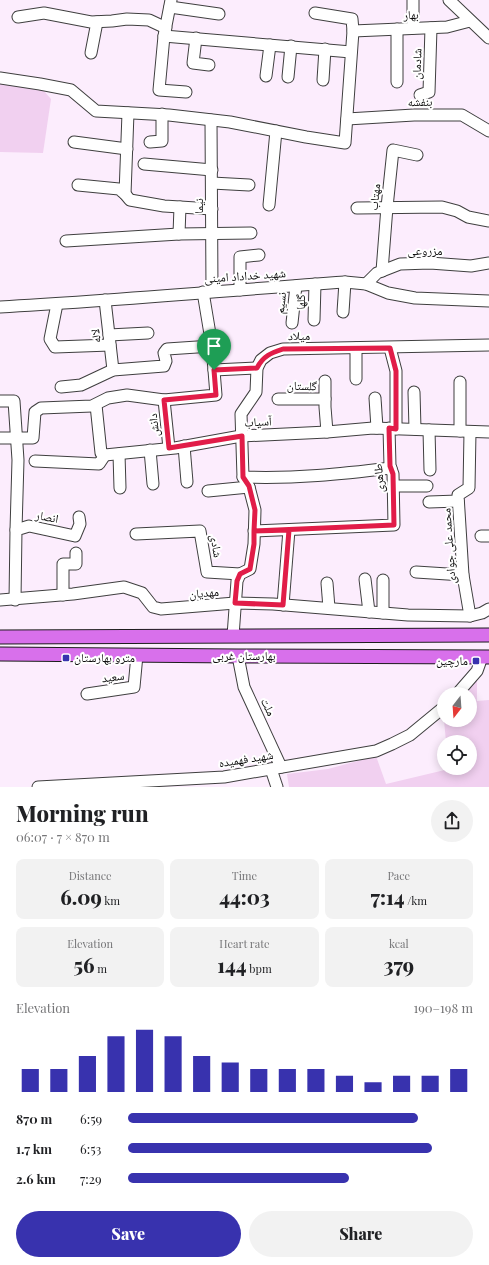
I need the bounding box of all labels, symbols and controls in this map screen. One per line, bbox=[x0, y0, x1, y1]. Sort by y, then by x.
street label: بهار bbox=[402, 6, 419, 23]
street label: شادمان bbox=[407, 48, 425, 80]
street label: بنفشه bbox=[407, 93, 433, 110]
street label: مهتاب bbox=[365, 183, 384, 211]
street label: نیما bbox=[190, 198, 206, 214]
street label: مزروعی bbox=[408, 242, 442, 258]
street label: شهید خداداد امینی bbox=[204, 264, 286, 286]
street label: نسیم bbox=[271, 291, 290, 315]
street label: گلها bbox=[292, 294, 308, 310]
street label: میلاد bbox=[288, 327, 310, 343]
street label: لاله bbox=[86, 328, 104, 344]
pin bbox=[197, 329, 231, 370]
icon: arrive bbox=[203, 335, 225, 357]
street label: گلستان bbox=[287, 377, 317, 393]
street label: آسیاب bbox=[244, 412, 273, 430]
street label: دانش bbox=[144, 413, 162, 438]
street label: طاهری bbox=[369, 463, 387, 493]
street label: انصار bbox=[33, 506, 60, 526]
street label: محمد علی جوادی bbox=[437, 508, 459, 584]
street label: شادی bbox=[207, 533, 227, 559]
street label: مهدیان bbox=[188, 583, 220, 601]
street label: بهارستان غربی bbox=[212, 647, 276, 663]
place label: مترو بهارستان bbox=[74, 649, 135, 665]
place label: مارچین bbox=[436, 652, 468, 668]
marker: مترو بهارستان bbox=[61, 653, 71, 663]
marker: مارچین bbox=[471, 656, 481, 666]
street label: سعید bbox=[100, 666, 125, 686]
north arrow bbox=[437, 687, 477, 727]
map controls bbox=[437, 687, 477, 775]
street label: ملت bbox=[258, 695, 280, 718]
button: locate bbox=[437, 735, 477, 775]
street label: شهید فهمیده bbox=[217, 746, 274, 770]
text: Morning run bbox=[16, 798, 149, 828]
button: share bbox=[431, 800, 473, 842]
text: 06:07 · 7 × 870 m bbox=[16, 828, 110, 845]
text: Distance bbox=[69, 868, 112, 883]
text: Time bbox=[232, 868, 257, 883]
text: Pace bbox=[387, 868, 410, 883]
text: 6.09 bbox=[60, 883, 102, 910]
text: 44:03 bbox=[219, 883, 270, 910]
text: 7:14 bbox=[371, 883, 404, 910]
text: km bbox=[102, 893, 120, 908]
text: /km bbox=[404, 893, 427, 908]
text: Elevation bbox=[67, 936, 113, 951]
text: Heart rate bbox=[219, 936, 270, 951]
text: kcal bbox=[389, 936, 409, 951]
text: 56 bbox=[73, 951, 94, 978]
text: 144 bbox=[217, 951, 247, 978]
text: 379 bbox=[383, 951, 414, 978]
text: m bbox=[94, 961, 107, 976]
text: bpm bbox=[247, 961, 272, 976]
text: Elevation bbox=[16, 999, 70, 1016]
text: 190–198 m bbox=[413, 999, 473, 1016]
text: 870 m bbox=[16, 1110, 52, 1127]
text: 6:59 bbox=[80, 1110, 102, 1127]
text: 1.7 km bbox=[16, 1140, 52, 1157]
text: 6:53 bbox=[80, 1140, 101, 1157]
text: 2.6 km bbox=[16, 1170, 56, 1187]
text: 7:29 bbox=[80, 1170, 102, 1187]
button: Save bbox=[16, 1211, 241, 1257]
button: Share bbox=[249, 1211, 473, 1257]

